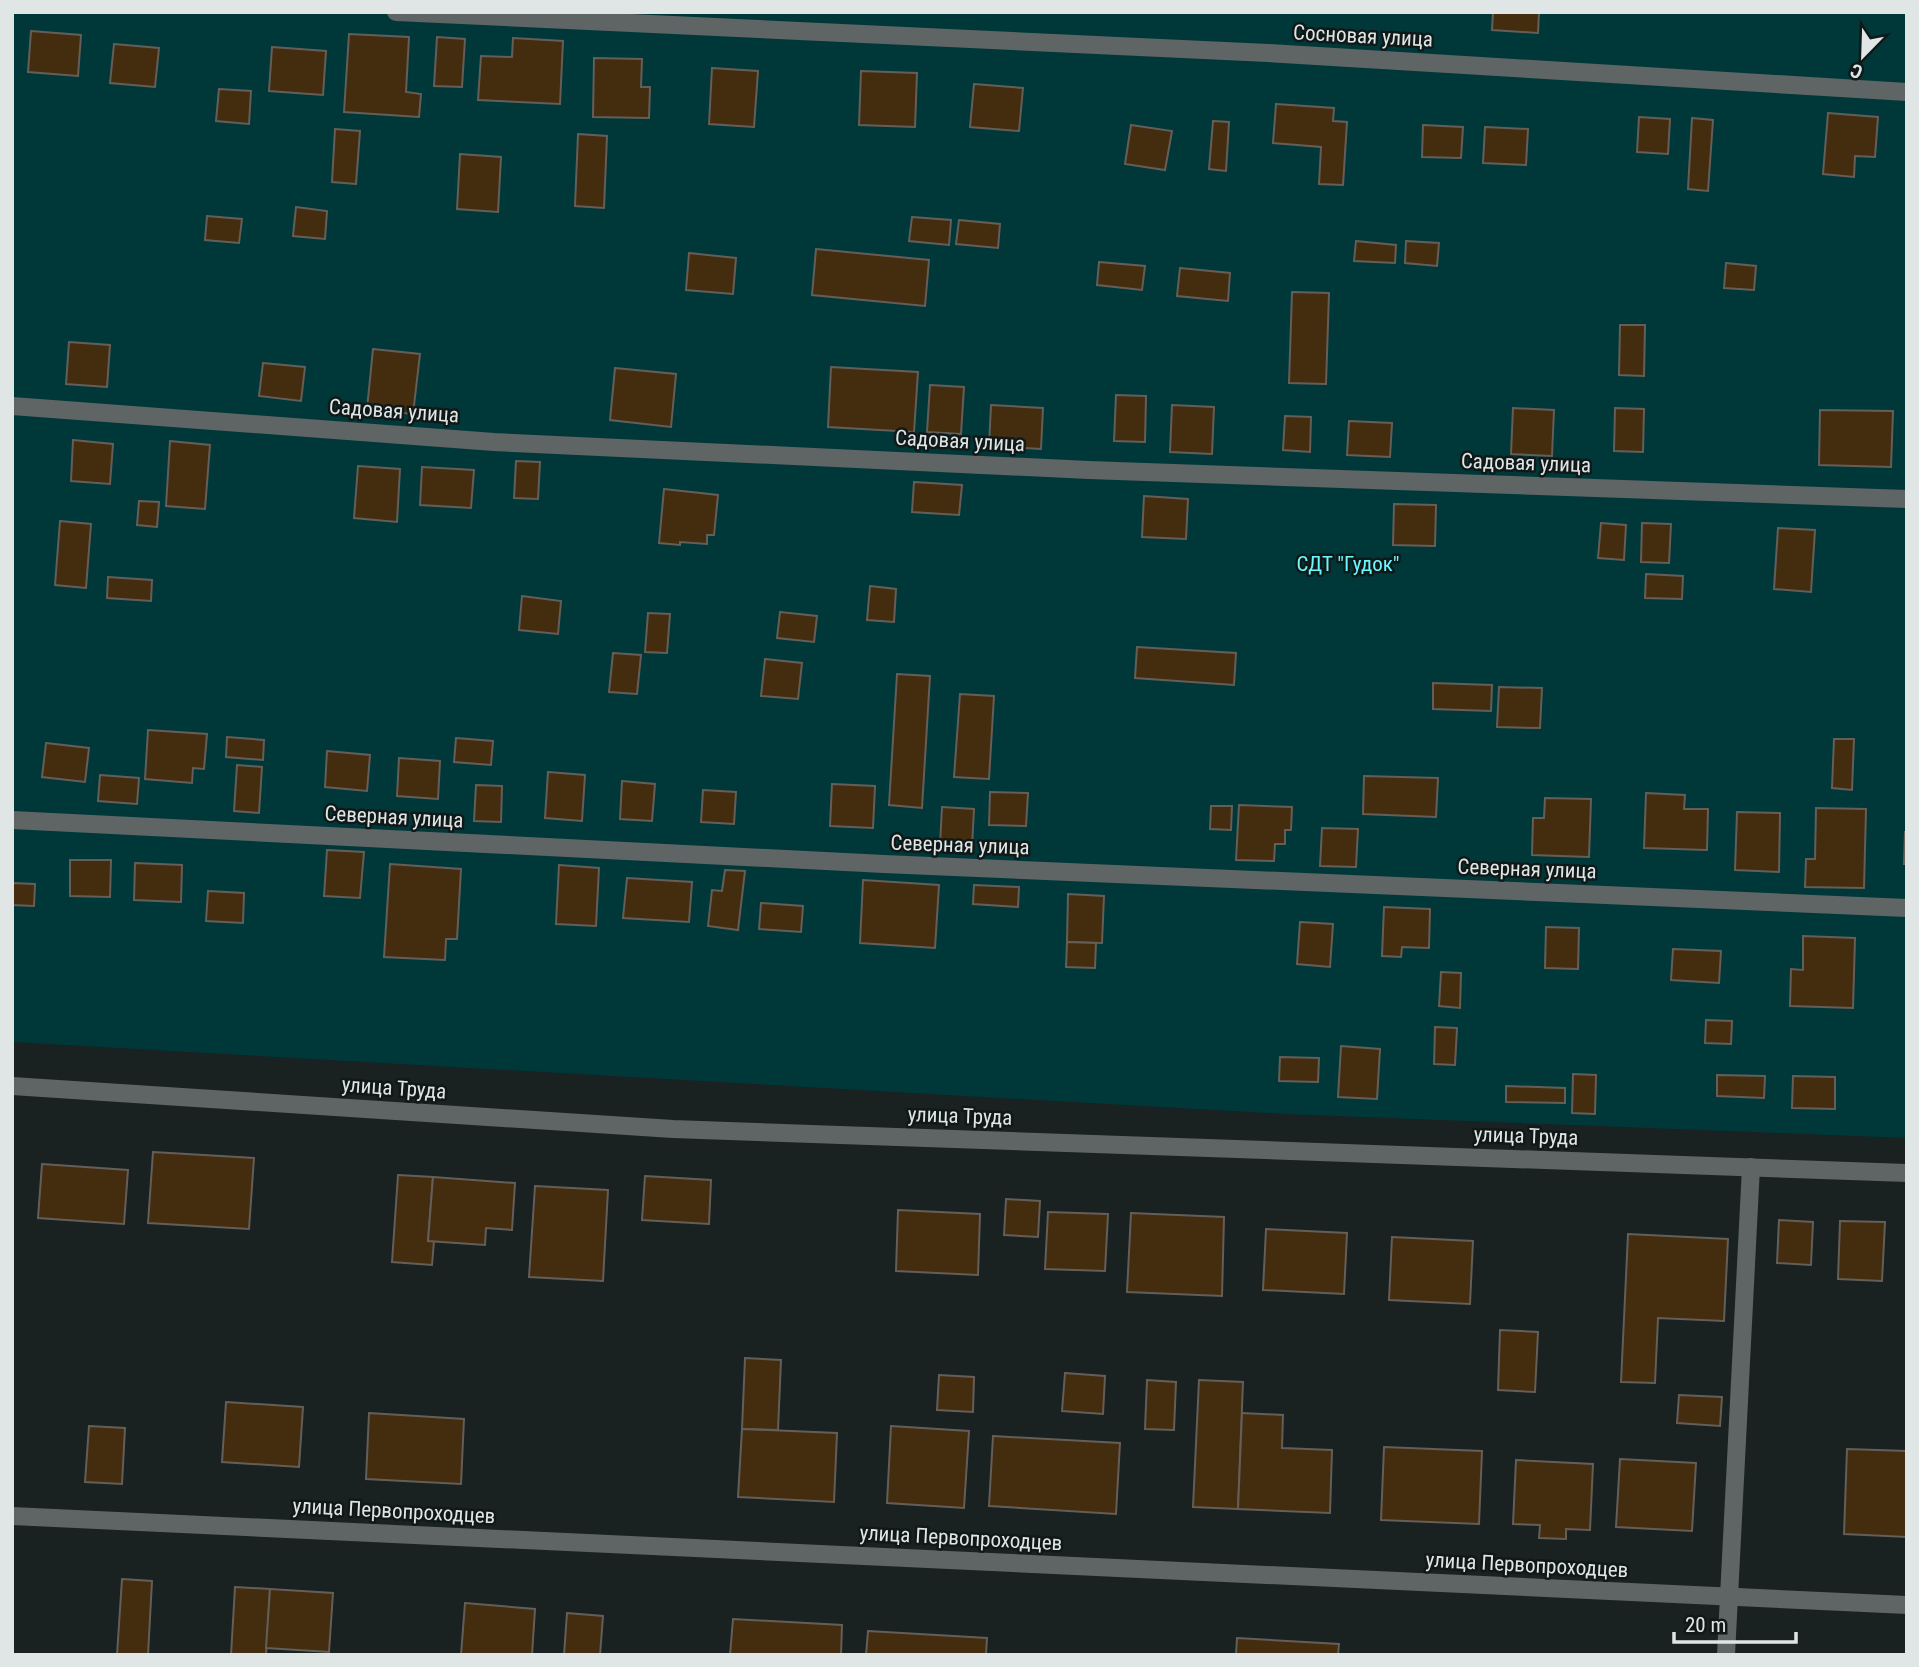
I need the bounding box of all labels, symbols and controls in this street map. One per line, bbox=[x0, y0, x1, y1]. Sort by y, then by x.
street label: Сосновая улица bbox=[1293, 20, 1433, 52]
north arrow bbox=[1828, 21, 1898, 91]
text: С bbox=[1847, 58, 1866, 84]
street label: Садовая улица bbox=[328, 394, 460, 428]
street label: Садовая улица bbox=[894, 426, 1026, 456]
street label: Садовая улица bbox=[1461, 449, 1591, 477]
park label: СДТ "Гудок" bbox=[1296, 552, 1400, 576]
street label: Северная улица bbox=[324, 801, 464, 833]
street label: Северная улица bbox=[890, 831, 1030, 859]
street label: Северная улица bbox=[1457, 855, 1597, 883]
street label: улица Труда bbox=[341, 1072, 447, 1104]
street label: улица Труда bbox=[907, 1102, 1013, 1130]
street label: улица Труда bbox=[1473, 1122, 1579, 1150]
street label: улица Первопроходцев bbox=[292, 1494, 496, 1528]
street label: улица Первопроходцев bbox=[859, 1521, 1063, 1555]
street label: улица Первопроходцев bbox=[1425, 1548, 1629, 1582]
scale bar bbox=[1674, 1600, 1797, 1644]
text: 20 m bbox=[1685, 1613, 1726, 1637]

